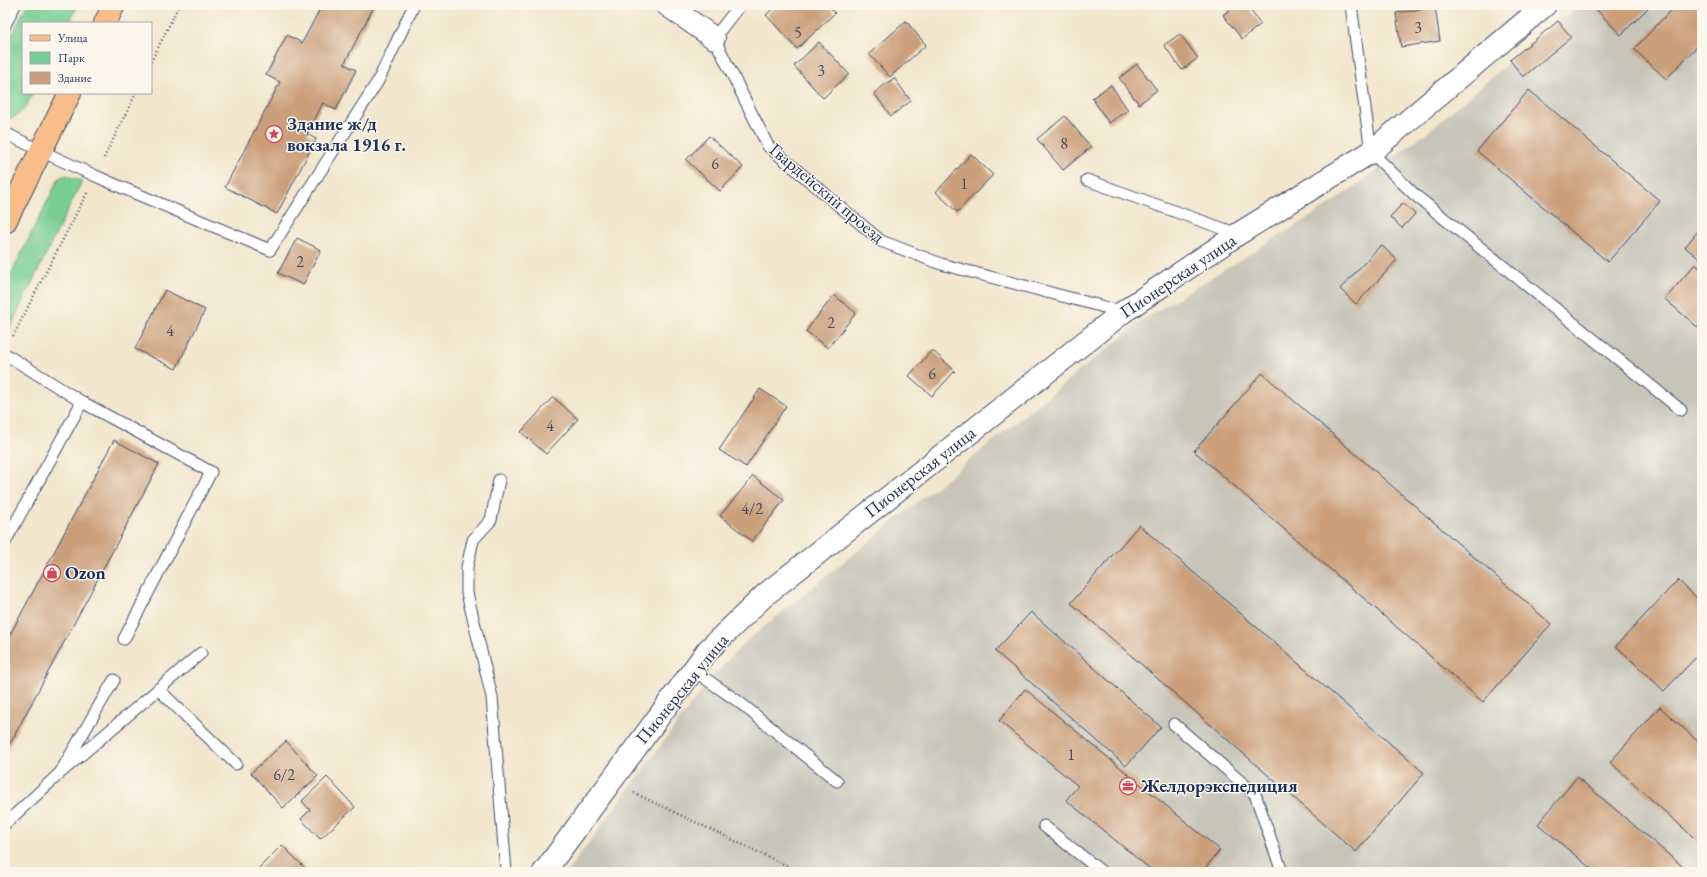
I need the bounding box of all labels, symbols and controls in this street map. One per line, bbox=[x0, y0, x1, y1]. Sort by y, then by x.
house number: 3 bbox=[1414, 17, 1422, 38]
legend bbox=[22, 22, 152, 94]
house number: 5 bbox=[794, 22, 802, 43]
text: Улица bbox=[57, 30, 88, 46]
text: Парк bbox=[58, 50, 85, 66]
house number: 3 bbox=[817, 60, 825, 81]
text: Здание bbox=[58, 70, 92, 86]
place label: Здание ж/д вокзала 1916 г. bbox=[287, 112, 406, 156]
place icon: Здание ж/д вокзала 1916 г. bbox=[264, 124, 284, 144]
house number: 8 bbox=[1060, 133, 1068, 154]
street label: Гвардейский проезд bbox=[765, 138, 890, 247]
house number: 6 bbox=[711, 153, 719, 174]
house number: 1 bbox=[960, 173, 968, 194]
street label: Пионерская улица bbox=[1115, 228, 1241, 323]
house number: 2 bbox=[296, 251, 304, 272]
house number: 2 bbox=[827, 312, 835, 333]
house number: 4 bbox=[166, 320, 174, 341]
house number: 6 bbox=[928, 363, 936, 384]
house number: 4 bbox=[546, 415, 554, 436]
street label: Пионерская улица bbox=[859, 420, 981, 522]
house number: 4/2 bbox=[741, 498, 763, 519]
place label: Ozon bbox=[65, 561, 106, 584]
shop icon: Ozon bbox=[42, 563, 62, 583]
street label: Пионерская улица bbox=[630, 628, 734, 749]
house number: 1 bbox=[1067, 744, 1075, 765]
house number: 6/2 bbox=[273, 764, 295, 785]
place label: Желдорэкспедиция bbox=[1140, 774, 1298, 797]
office icon: Желдорэкспедиция bbox=[1118, 776, 1138, 796]

